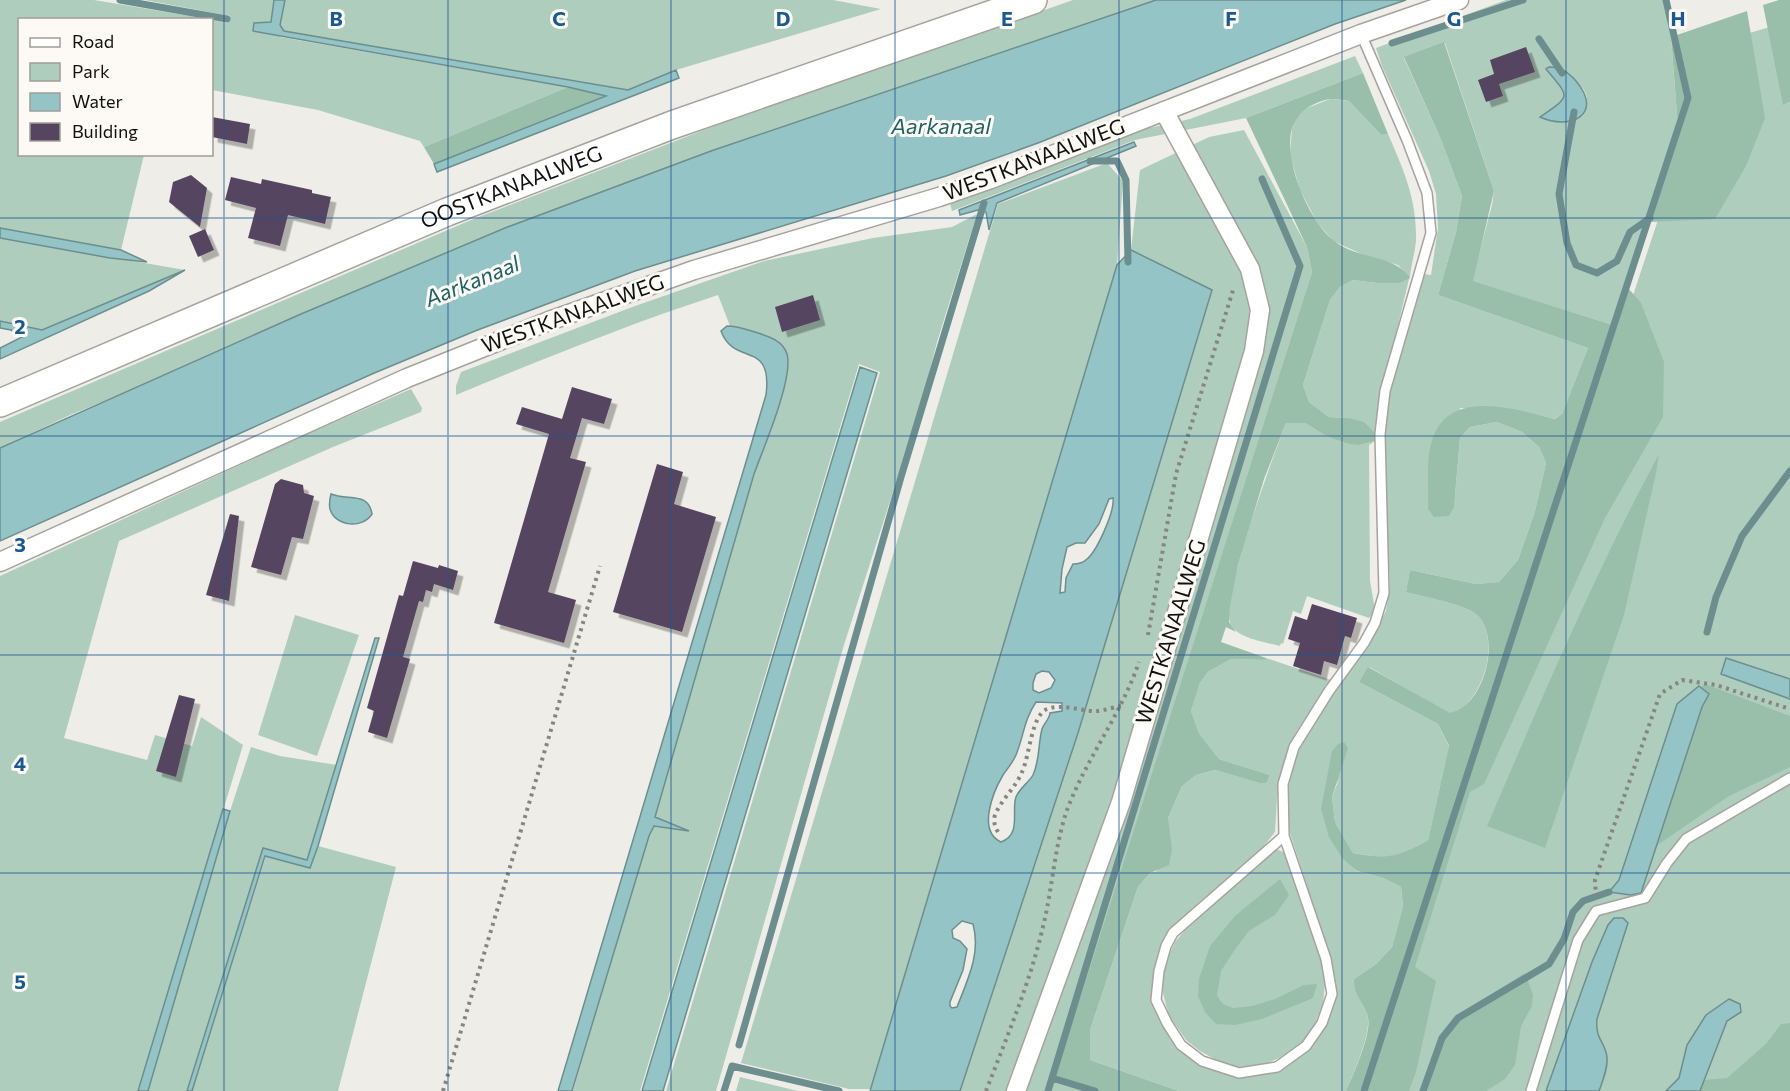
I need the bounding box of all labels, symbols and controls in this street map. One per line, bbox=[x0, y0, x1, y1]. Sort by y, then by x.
text: B bbox=[329, 6, 343, 30]
text: C bbox=[552, 6, 566, 30]
text: D bbox=[776, 6, 790, 30]
text: E bbox=[1001, 6, 1013, 30]
text: F bbox=[1225, 6, 1237, 30]
text: G bbox=[1447, 6, 1461, 30]
text: H bbox=[1671, 6, 1686, 30]
legend bbox=[18, 18, 213, 156]
text: Road bbox=[72, 30, 114, 52]
text: Park bbox=[72, 60, 110, 82]
text: Water bbox=[72, 90, 123, 112]
water label: Aarkanaal bbox=[890, 112, 991, 139]
street label: WESTKANAALWEG bbox=[939, 112, 1128, 205]
text: Building bbox=[72, 120, 138, 142]
street label: OOSTKANAALWEG bbox=[416, 139, 605, 233]
water label: Aarkanaal bbox=[420, 249, 524, 312]
street label: WESTKANAALWEG bbox=[478, 268, 667, 357]
text: 2 bbox=[14, 314, 26, 338]
text: 3 bbox=[14, 532, 26, 556]
street label: WESTKANAALWEG bbox=[1129, 536, 1210, 727]
text: 4 bbox=[14, 751, 26, 775]
text: 5 bbox=[14, 969, 26, 993]

